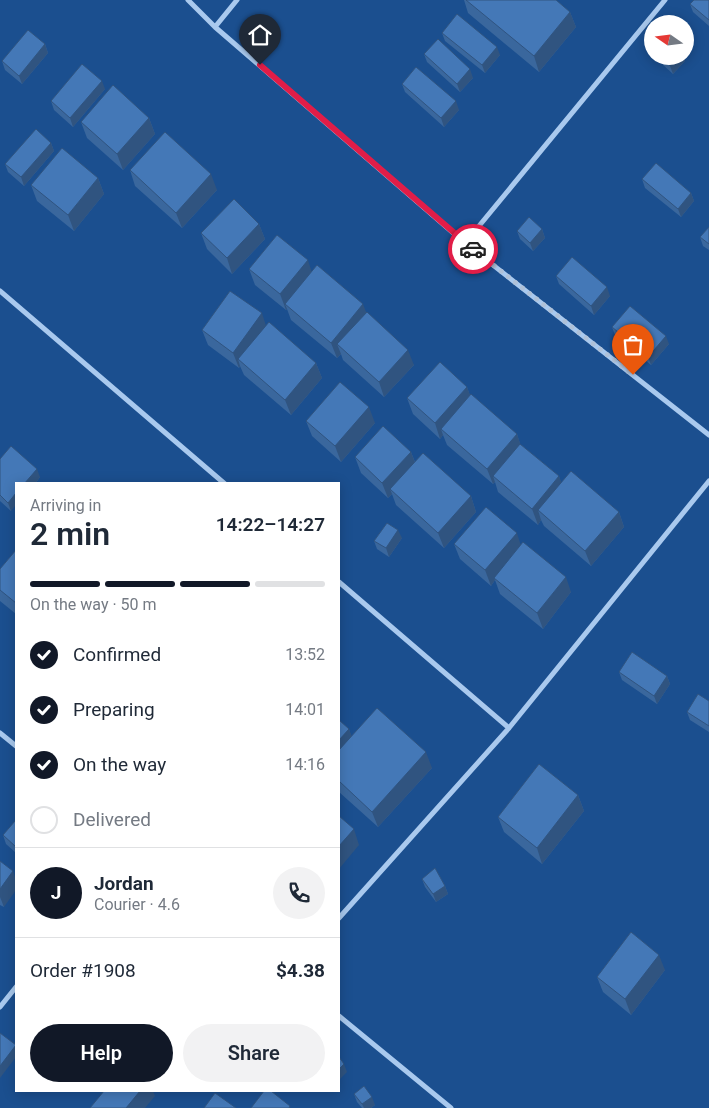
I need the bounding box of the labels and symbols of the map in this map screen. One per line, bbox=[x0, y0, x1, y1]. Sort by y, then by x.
pin bbox=[239, 14, 281, 65]
north arrow bbox=[644, 15, 694, 65]
courier bbox=[448, 224, 498, 274]
pin bbox=[612, 324, 654, 375]

